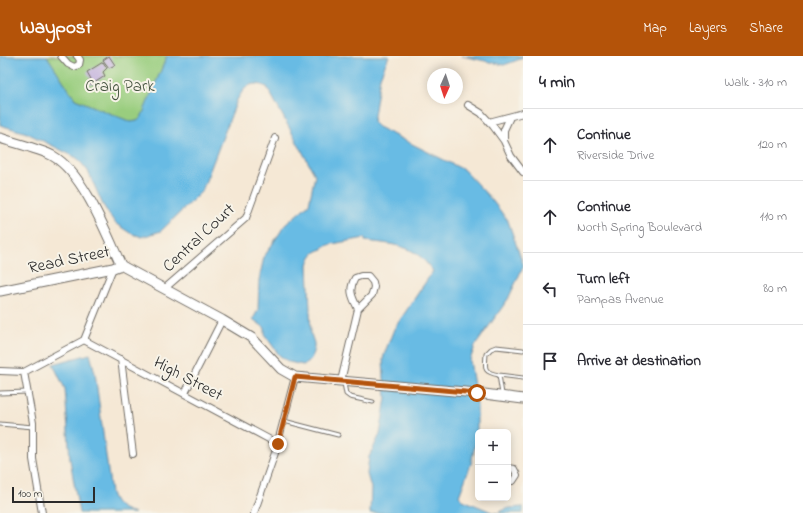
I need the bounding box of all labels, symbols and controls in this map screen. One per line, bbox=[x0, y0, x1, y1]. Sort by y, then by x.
text: Waypost bbox=[20, 15, 92, 42]
text: Map bbox=[643, 18, 667, 39]
text: Layers bbox=[689, 18, 727, 39]
text: Share bbox=[749, 18, 783, 39]
north arrow bbox=[427, 68, 463, 104]
text: 4 min bbox=[539, 70, 575, 95]
text: Walk · 310 m bbox=[724, 73, 787, 92]
park label: Craig Park bbox=[85, 74, 155, 101]
text: Continue bbox=[577, 124, 631, 146]
icon: ahead bbox=[539, 134, 561, 156]
text: 120 m bbox=[757, 135, 787, 154]
text: Riverside Drive bbox=[577, 146, 654, 165]
text: Continue bbox=[577, 196, 631, 218]
street label: Central Court bbox=[157, 197, 241, 278]
icon: ahead bbox=[539, 206, 561, 228]
text: 110 m bbox=[760, 207, 787, 226]
text: North Spring Boulevard bbox=[577, 218, 702, 237]
street label: Read Street bbox=[26, 239, 112, 281]
text: Turn left bbox=[577, 268, 630, 290]
icon: left bbox=[539, 278, 561, 300]
text: 80 m bbox=[763, 279, 787, 298]
text: Pampas Avenue bbox=[577, 290, 664, 309]
street label: High Street bbox=[148, 350, 227, 410]
icon: arrive bbox=[539, 350, 561, 372]
text: Arrive at destination bbox=[577, 350, 701, 372]
route start bbox=[468, 384, 486, 402]
map controls bbox=[475, 429, 511, 501]
button: + bbox=[475, 429, 511, 465]
route end bbox=[269, 435, 287, 453]
button: − bbox=[475, 465, 511, 501]
scale bar bbox=[12, 485, 95, 504]
text: 100 m bbox=[18, 486, 42, 502]

